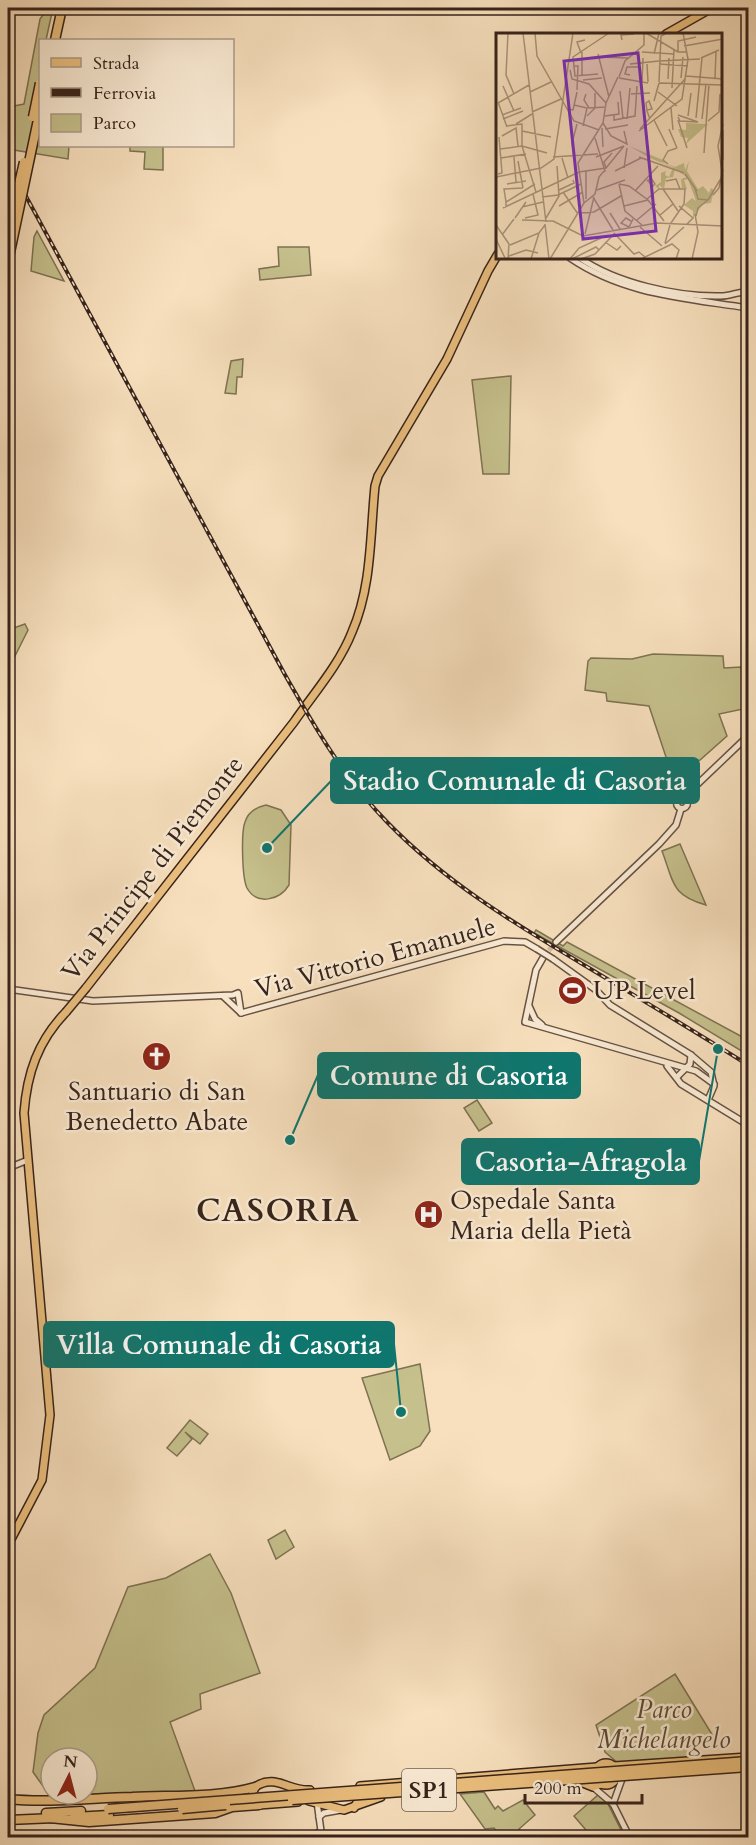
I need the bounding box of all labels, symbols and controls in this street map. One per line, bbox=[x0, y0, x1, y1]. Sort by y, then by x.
inset map bbox=[496, 33, 723, 260]
legend bbox=[39, 39, 234, 147]
text: Strada bbox=[93, 51, 140, 76]
text: Ferrovia bbox=[93, 81, 156, 106]
text: Parco bbox=[93, 111, 136, 136]
street label: Via Principe di Piemonte bbox=[53, 748, 251, 988]
callout: Stadio Comunale di Casoria bbox=[331, 758, 699, 803]
text: Stadio Comunale di Casoria bbox=[343, 763, 687, 800]
street label: Via Vittorio Emanuele bbox=[251, 908, 499, 1006]
place label: UP Level bbox=[593, 973, 696, 1008]
sports icon: UP Level bbox=[556, 974, 588, 1006]
church icon: Santuario di San Benedetto Abate bbox=[141, 1041, 173, 1073]
callout: Comune di Casoria bbox=[318, 1053, 580, 1098]
text: Comune di Casoria bbox=[330, 1058, 569, 1095]
place label: Santuario di San Benedetto Abate bbox=[66, 1074, 248, 1139]
callout: Casoria-Afragola bbox=[462, 1139, 699, 1184]
text: Casoria-Afragola bbox=[475, 1144, 688, 1181]
place label: Ospedale Santa Maria della Pietà bbox=[450, 1183, 632, 1248]
district label: CASORIA bbox=[196, 1189, 360, 1233]
hospital icon: Ospedale Santa Maria della Pietà bbox=[413, 1199, 445, 1231]
callout: Villa Comunale di Casoria bbox=[44, 1322, 394, 1367]
text: Villa Comunale di Casoria bbox=[56, 1327, 382, 1364]
park label: Parco Michelangelo bbox=[597, 1692, 731, 1757]
north arrow bbox=[39, 1746, 99, 1806]
text: N bbox=[62, 1750, 79, 1774]
scale bar bbox=[525, 1767, 642, 1805]
road number: SP1 bbox=[402, 1769, 456, 1811]
text: 200 m bbox=[534, 1776, 582, 1801]

